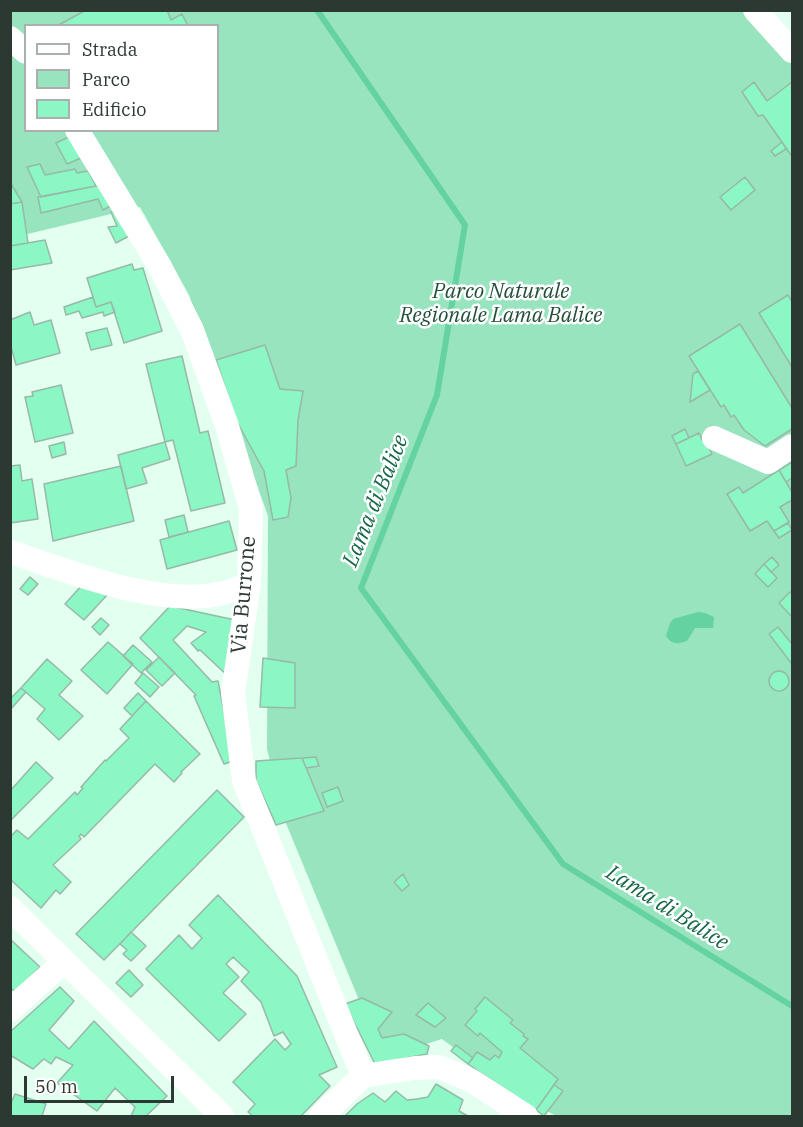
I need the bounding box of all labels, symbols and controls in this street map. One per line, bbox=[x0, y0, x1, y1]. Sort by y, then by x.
legend bbox=[24, 24, 219, 132]
text: Strada bbox=[82, 38, 138, 61]
text: Parco bbox=[82, 68, 130, 91]
text: Edificio bbox=[82, 98, 146, 121]
park label: Parco Naturale Regionale Lama Balice bbox=[400, 279, 602, 329]
water label: Lama di Balice bbox=[338, 431, 414, 571]
street label: Via Burrone bbox=[226, 535, 262, 655]
water label: Lama di Balice bbox=[601, 860, 733, 956]
scale bar bbox=[27, 1064, 177, 1102]
text: 50 m bbox=[35, 1075, 78, 1098]

